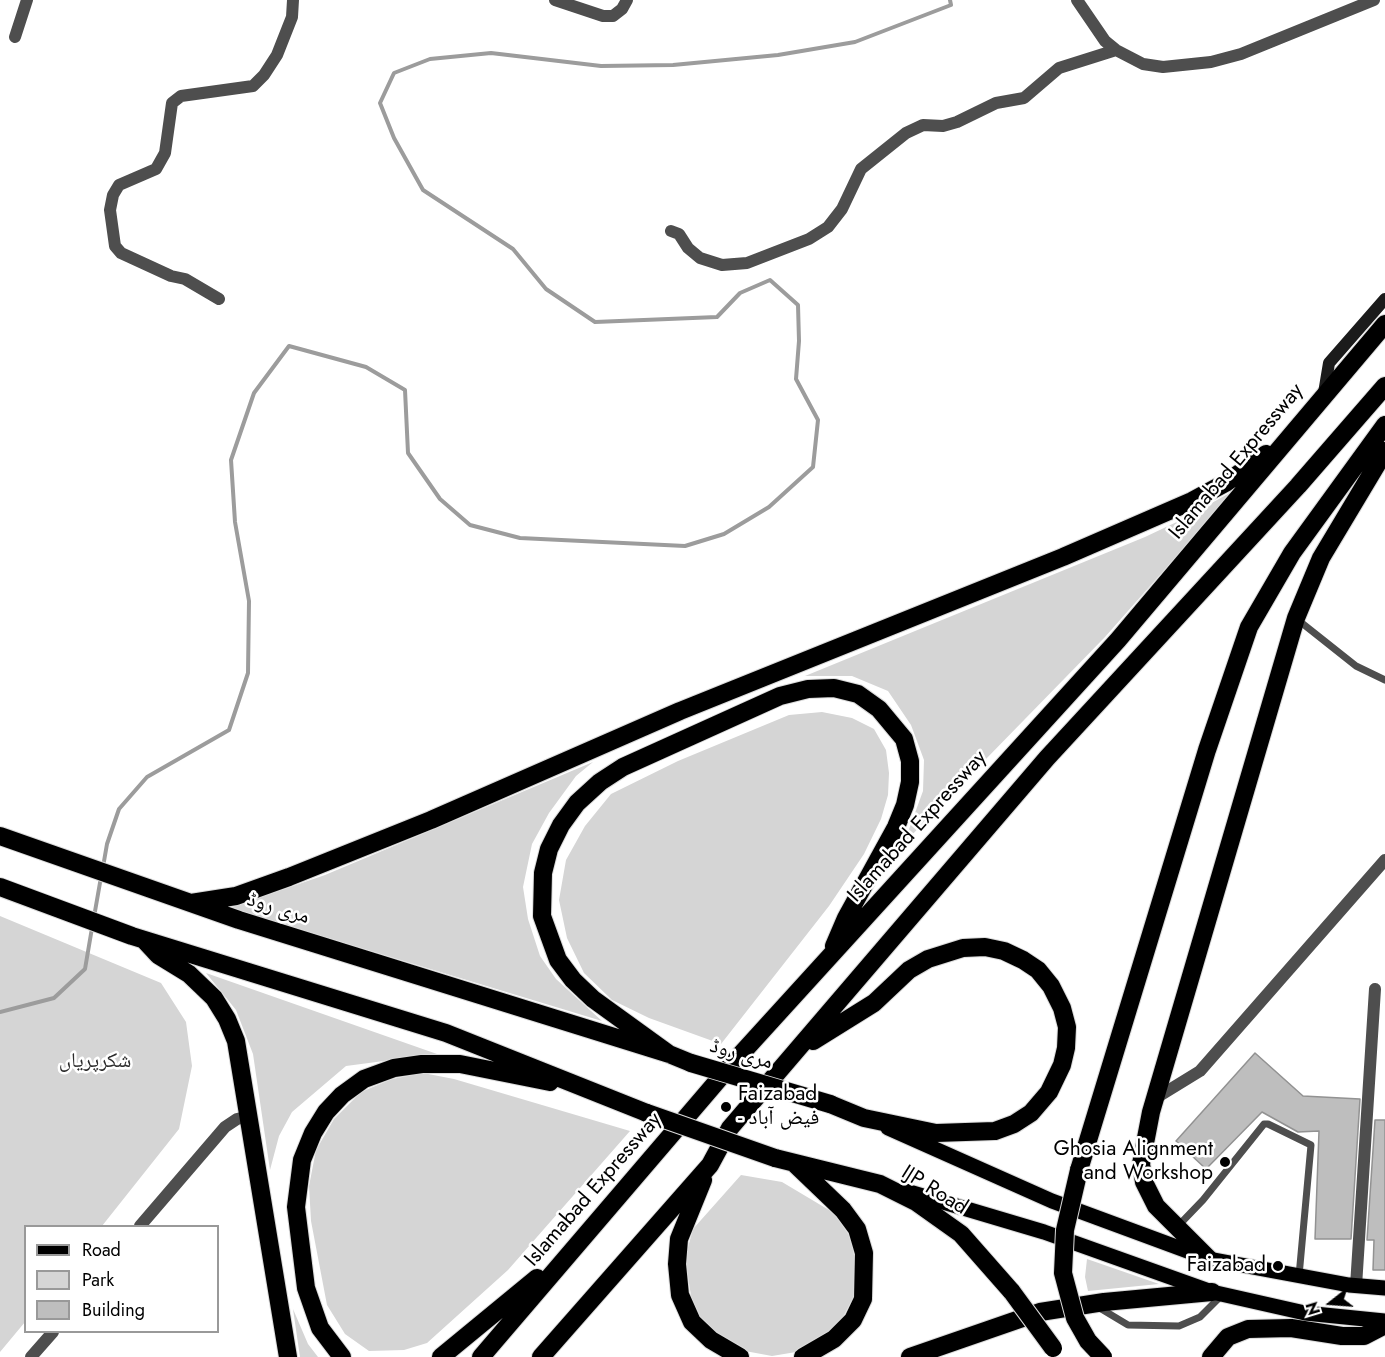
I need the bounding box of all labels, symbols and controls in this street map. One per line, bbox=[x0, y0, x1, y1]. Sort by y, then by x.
street label: Islamabad Expressway bbox=[1164, 379, 1310, 545]
street label: Islamabad Expressway bbox=[843, 746, 993, 908]
street label: مری روڈ bbox=[244, 888, 312, 930]
street label: مری روڈ bbox=[707, 1034, 775, 1076]
park label: شکرپریاں bbox=[59, 1049, 131, 1075]
place label: Faizabad - فیض آباد bbox=[738, 1082, 819, 1132]
marker: Faizabad - فیض آباد bbox=[719, 1100, 733, 1114]
street label: Islamabad Expressway bbox=[520, 1108, 668, 1272]
place label: Ghosia Alignment and Workshop bbox=[1054, 1137, 1213, 1187]
marker: Ghosia Alignment and Workshop bbox=[1218, 1155, 1232, 1169]
street label: IJP Road bbox=[896, 1161, 972, 1221]
legend bbox=[24, 1225, 219, 1333]
text: Road bbox=[82, 1237, 121, 1263]
place label: Faizabad bbox=[1187, 1253, 1266, 1279]
marker: Faizabad bbox=[1271, 1259, 1285, 1273]
text: Park bbox=[82, 1267, 114, 1293]
north arrow bbox=[1301, 1273, 1361, 1333]
text: Building bbox=[82, 1297, 145, 1323]
text: N bbox=[1300, 1299, 1326, 1318]

